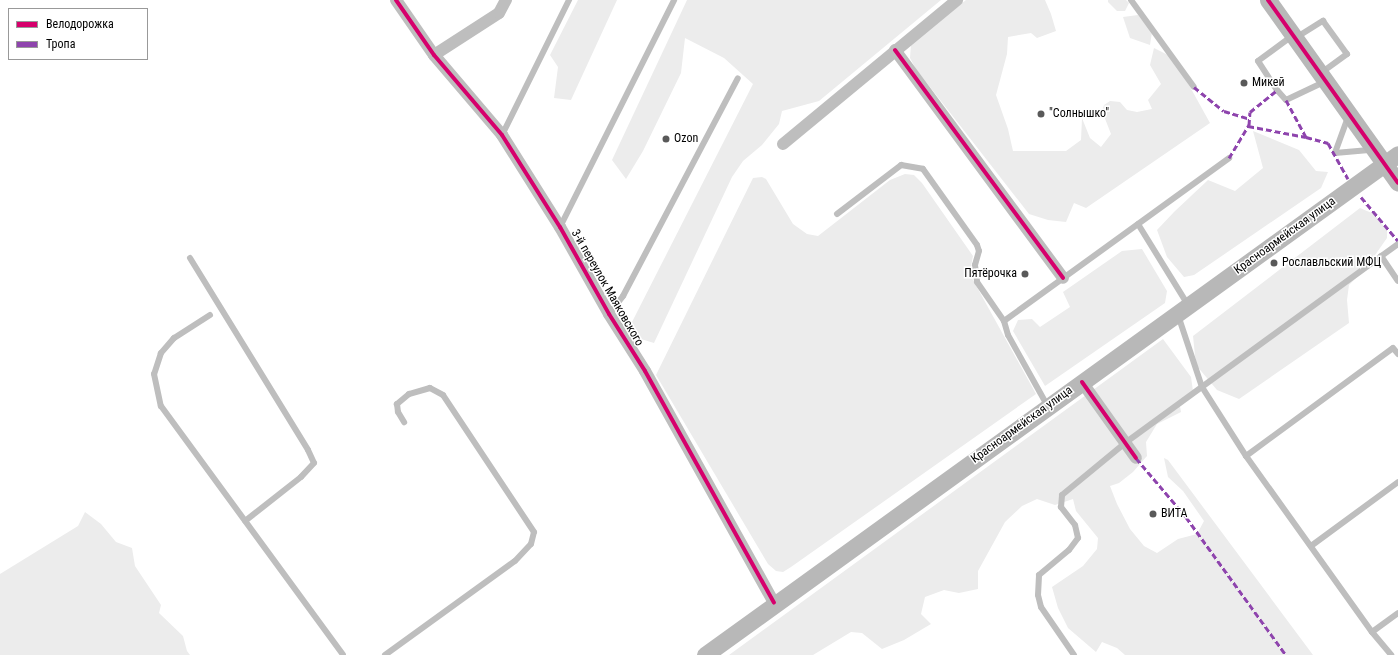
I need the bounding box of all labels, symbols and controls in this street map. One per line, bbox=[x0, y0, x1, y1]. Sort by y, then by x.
legend bbox=[8, 8, 148, 60]
text: Велодорожка bbox=[46, 17, 114, 31]
text: Тропа bbox=[46, 37, 75, 51]
place label: Микей bbox=[1252, 76, 1285, 90]
marker: Микей bbox=[1239, 78, 1249, 88]
place label: "Солнышко" bbox=[1049, 107, 1109, 121]
marker: "Солнышко" bbox=[1036, 109, 1046, 119]
place label: Ozon bbox=[674, 132, 698, 146]
marker: Ozon bbox=[661, 134, 671, 144]
street label: Красноармейская улица bbox=[1232, 194, 1338, 278]
street label: 3-й переулок Маяковского bbox=[568, 227, 646, 349]
place label: Рославльский МФЦ bbox=[1282, 256, 1381, 270]
marker: Рославльский МФЦ bbox=[1269, 258, 1279, 268]
place label: Пятёрочка bbox=[964, 267, 1017, 281]
marker: Пятёрочка bbox=[1020, 269, 1030, 279]
street label: Красноармейская улица bbox=[969, 383, 1075, 467]
place label: ВИТА bbox=[1161, 507, 1188, 521]
marker: ВИТА bbox=[1148, 509, 1158, 519]

